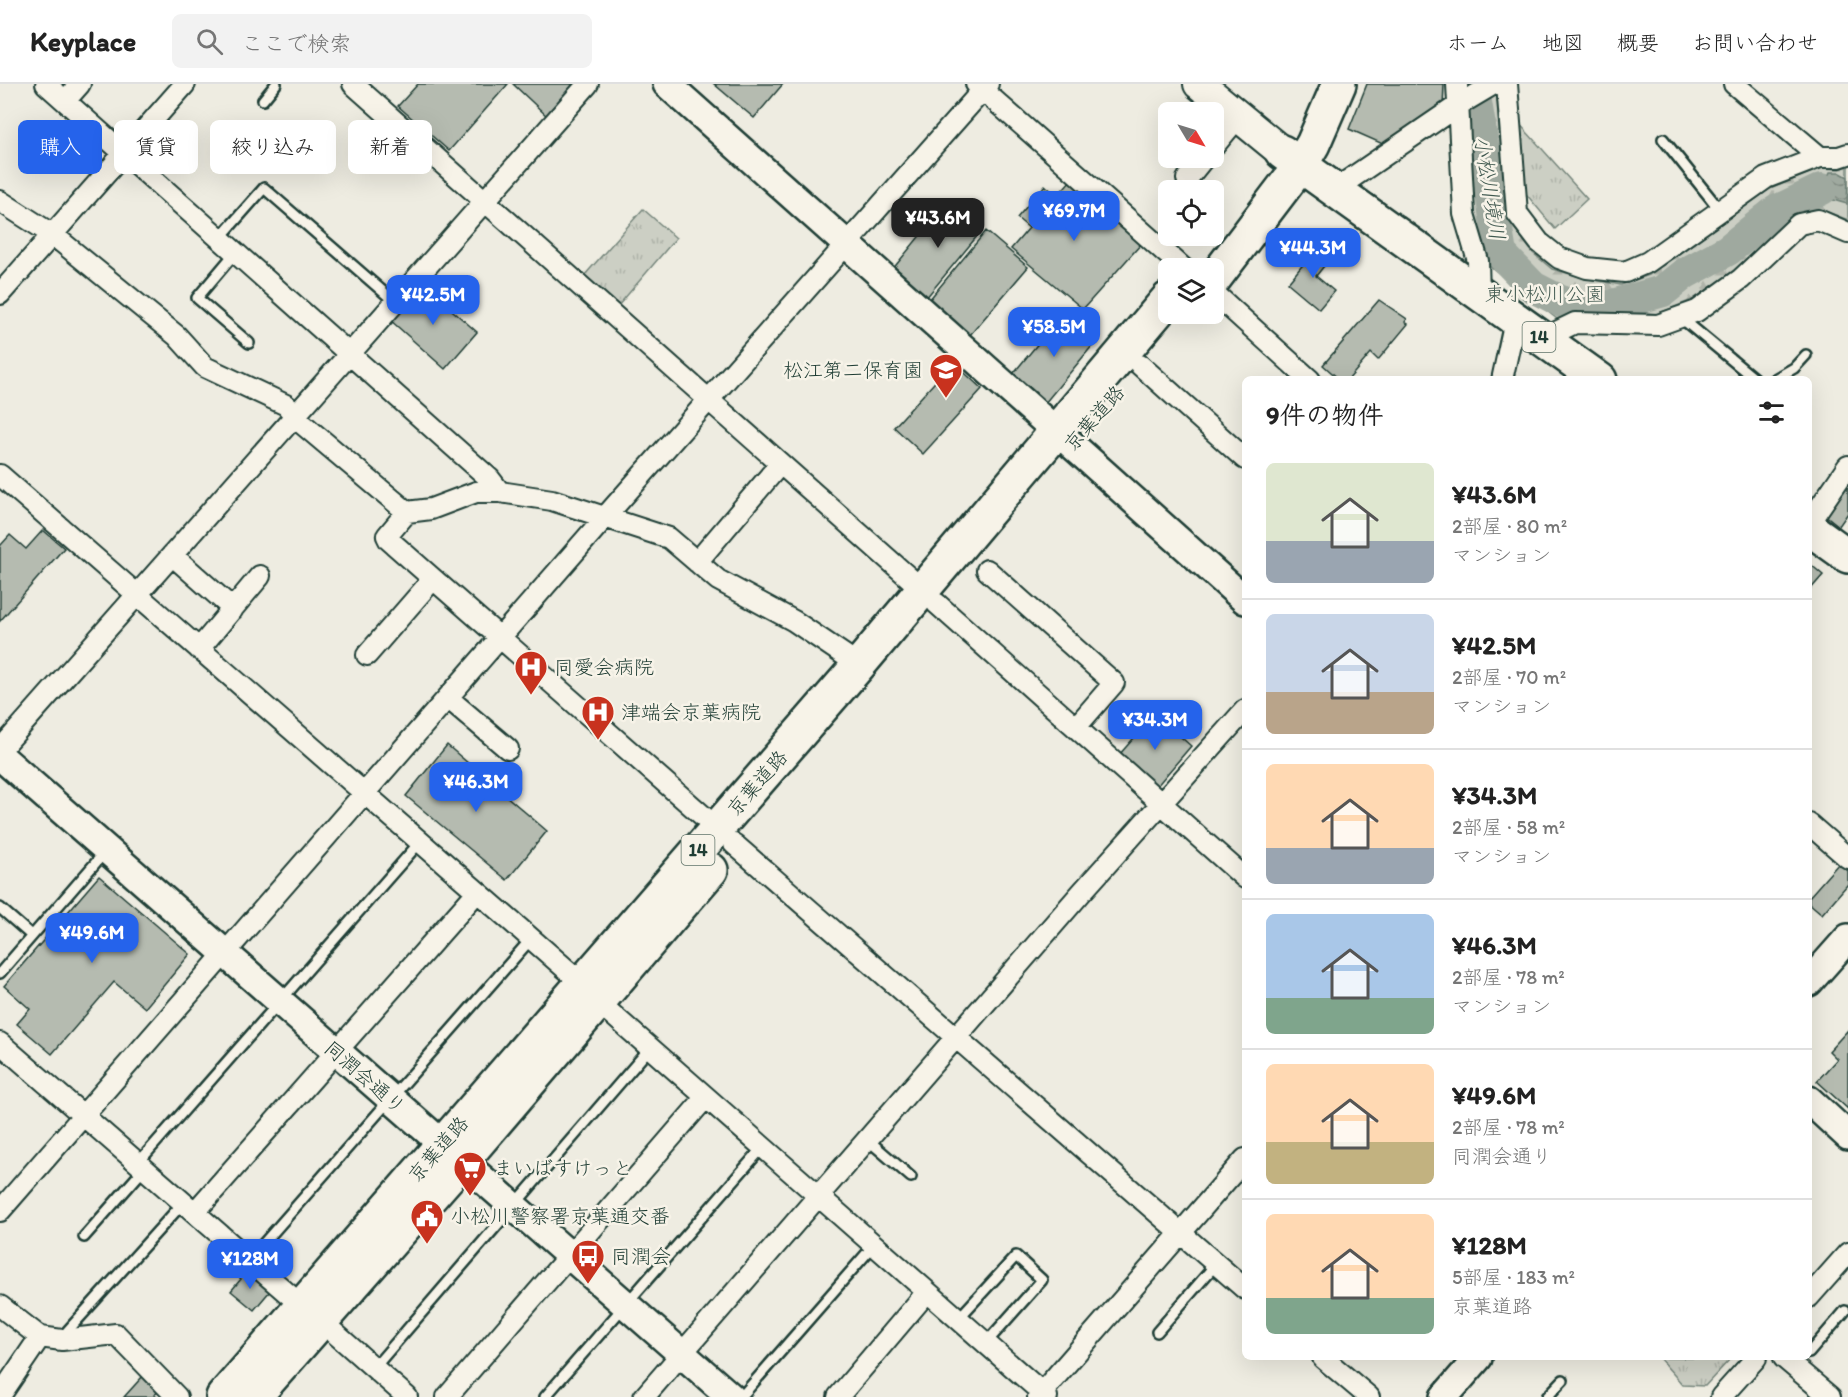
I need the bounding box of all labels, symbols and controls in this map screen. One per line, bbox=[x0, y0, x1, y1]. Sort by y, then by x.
search box bbox=[172, 14, 592, 68]
text: Keyplace bbox=[30, 24, 136, 58]
icon: search bbox=[193, 25, 226, 58]
text: ここで検索 bbox=[241, 30, 351, 57]
text: ホーム bbox=[1447, 30, 1509, 55]
text: 地図 bbox=[1542, 30, 1584, 55]
text: 概要 bbox=[1617, 30, 1659, 55]
text: お問い合わせ bbox=[1692, 30, 1818, 55]
north arrow bbox=[1158, 102, 1224, 168]
map controls bbox=[1158, 102, 1224, 324]
chip: 購入 bbox=[18, 120, 102, 174]
chip: 賃貸 bbox=[114, 120, 198, 174]
chip: 絞り込み bbox=[210, 120, 336, 174]
chip: 新着 bbox=[348, 120, 432, 174]
water label: 小松川境川 bbox=[1469, 134, 1511, 242]
button: locate bbox=[1158, 180, 1224, 246]
pin: ¥69.7M bbox=[1025, 191, 1123, 242]
pin: ¥43.6M bbox=[889, 198, 987, 249]
text: ¥69.7M bbox=[1043, 198, 1105, 222]
text: ¥43.6M bbox=[905, 205, 971, 229]
pin: ¥44.3M bbox=[1264, 228, 1362, 279]
text: ¥44.3M bbox=[1280, 235, 1346, 259]
button: layers bbox=[1158, 258, 1224, 324]
pin: ¥42.5M bbox=[384, 275, 482, 326]
text: ¥42.5M bbox=[401, 282, 465, 306]
park label: 東小松川公園 bbox=[1485, 282, 1605, 306]
pin: ¥58.5M bbox=[1005, 307, 1103, 358]
text: ¥58.5M bbox=[1022, 314, 1086, 338]
road number: 14 bbox=[1522, 322, 1556, 352]
school or university icon: 松江第二保育園 bbox=[928, 352, 964, 399]
place label: 松江第二保育園 bbox=[783, 358, 923, 382]
street label: 京葉道路 bbox=[1059, 380, 1129, 456]
icon: filters bbox=[1755, 396, 1788, 429]
text: 9件の物件 bbox=[1266, 399, 1384, 431]
text: ¥43.6M bbox=[1452, 478, 1537, 510]
icon: home bbox=[1314, 487, 1386, 559]
text: 2部屋 · 80 m² bbox=[1452, 514, 1567, 538]
text: マンション bbox=[1452, 543, 1551, 567]
text: ¥42.5M bbox=[1452, 629, 1536, 661]
icon: home bbox=[1314, 638, 1386, 710]
hospital icon: 同愛会病院 bbox=[513, 649, 549, 696]
place label: 同愛会病院 bbox=[554, 655, 654, 679]
text: 2部屋 · 70 m² bbox=[1452, 665, 1566, 689]
hospital icon: 津端会京葉病院 bbox=[580, 694, 616, 741]
text: マンション bbox=[1452, 694, 1551, 718]
place label: 津端会京葉病院 bbox=[621, 700, 761, 724]
pin: ¥34.3M bbox=[1106, 700, 1204, 751]
text: ¥34.3M bbox=[1122, 707, 1188, 731]
street label: 京葉道路 bbox=[722, 745, 792, 821]
pin: ¥46.3M bbox=[427, 762, 525, 813]
text: ¥46.3M bbox=[443, 769, 509, 793]
text: ¥34.3M bbox=[1452, 779, 1537, 811]
icon: home bbox=[1314, 788, 1386, 860]
text: 2部屋 · 58 m² bbox=[1452, 815, 1565, 839]
road number: 14 bbox=[682, 835, 714, 865]
text: マンション bbox=[1452, 844, 1551, 868]
pin: ¥49.6M bbox=[43, 913, 141, 964]
text: ¥49.6M bbox=[60, 920, 124, 944]
text: ¥46.3M bbox=[1452, 929, 1537, 961]
icon: home bbox=[1314, 938, 1386, 1010]
text: 2部屋 · 78 m² bbox=[1452, 965, 1565, 989]
text: マンション bbox=[1452, 994, 1551, 1018]
street label: 同潤会通り bbox=[319, 1035, 411, 1119]
text: ¥49.6M bbox=[1452, 1079, 1536, 1111]
icon: home bbox=[1314, 1088, 1386, 1160]
street label: 京葉道路 bbox=[403, 1111, 473, 1187]
text: 2部屋 · 78 m² bbox=[1452, 1115, 1565, 1139]
text: 同潤会通り bbox=[1452, 1144, 1552, 1168]
supermarket icon: まいばすけっと bbox=[452, 1150, 488, 1197]
place label: まいばすけっと bbox=[493, 1156, 633, 1180]
public building icon: 小松川警察署京葉通交番 bbox=[409, 1198, 445, 1245]
place label: 小松川警察署京葉通交番 bbox=[450, 1204, 670, 1228]
text: ¥128M bbox=[1452, 1229, 1527, 1261]
bus stop icon: 同潤会 bbox=[570, 1238, 606, 1285]
icon: home bbox=[1314, 1238, 1386, 1310]
pin: ¥128M bbox=[208, 1239, 292, 1290]
place label: 同潤会 bbox=[611, 1244, 671, 1268]
text: ¥128M bbox=[221, 1246, 279, 1270]
text: 5部屋 · 183 m² bbox=[1452, 1265, 1575, 1289]
text: 京葉道路 bbox=[1452, 1294, 1532, 1318]

